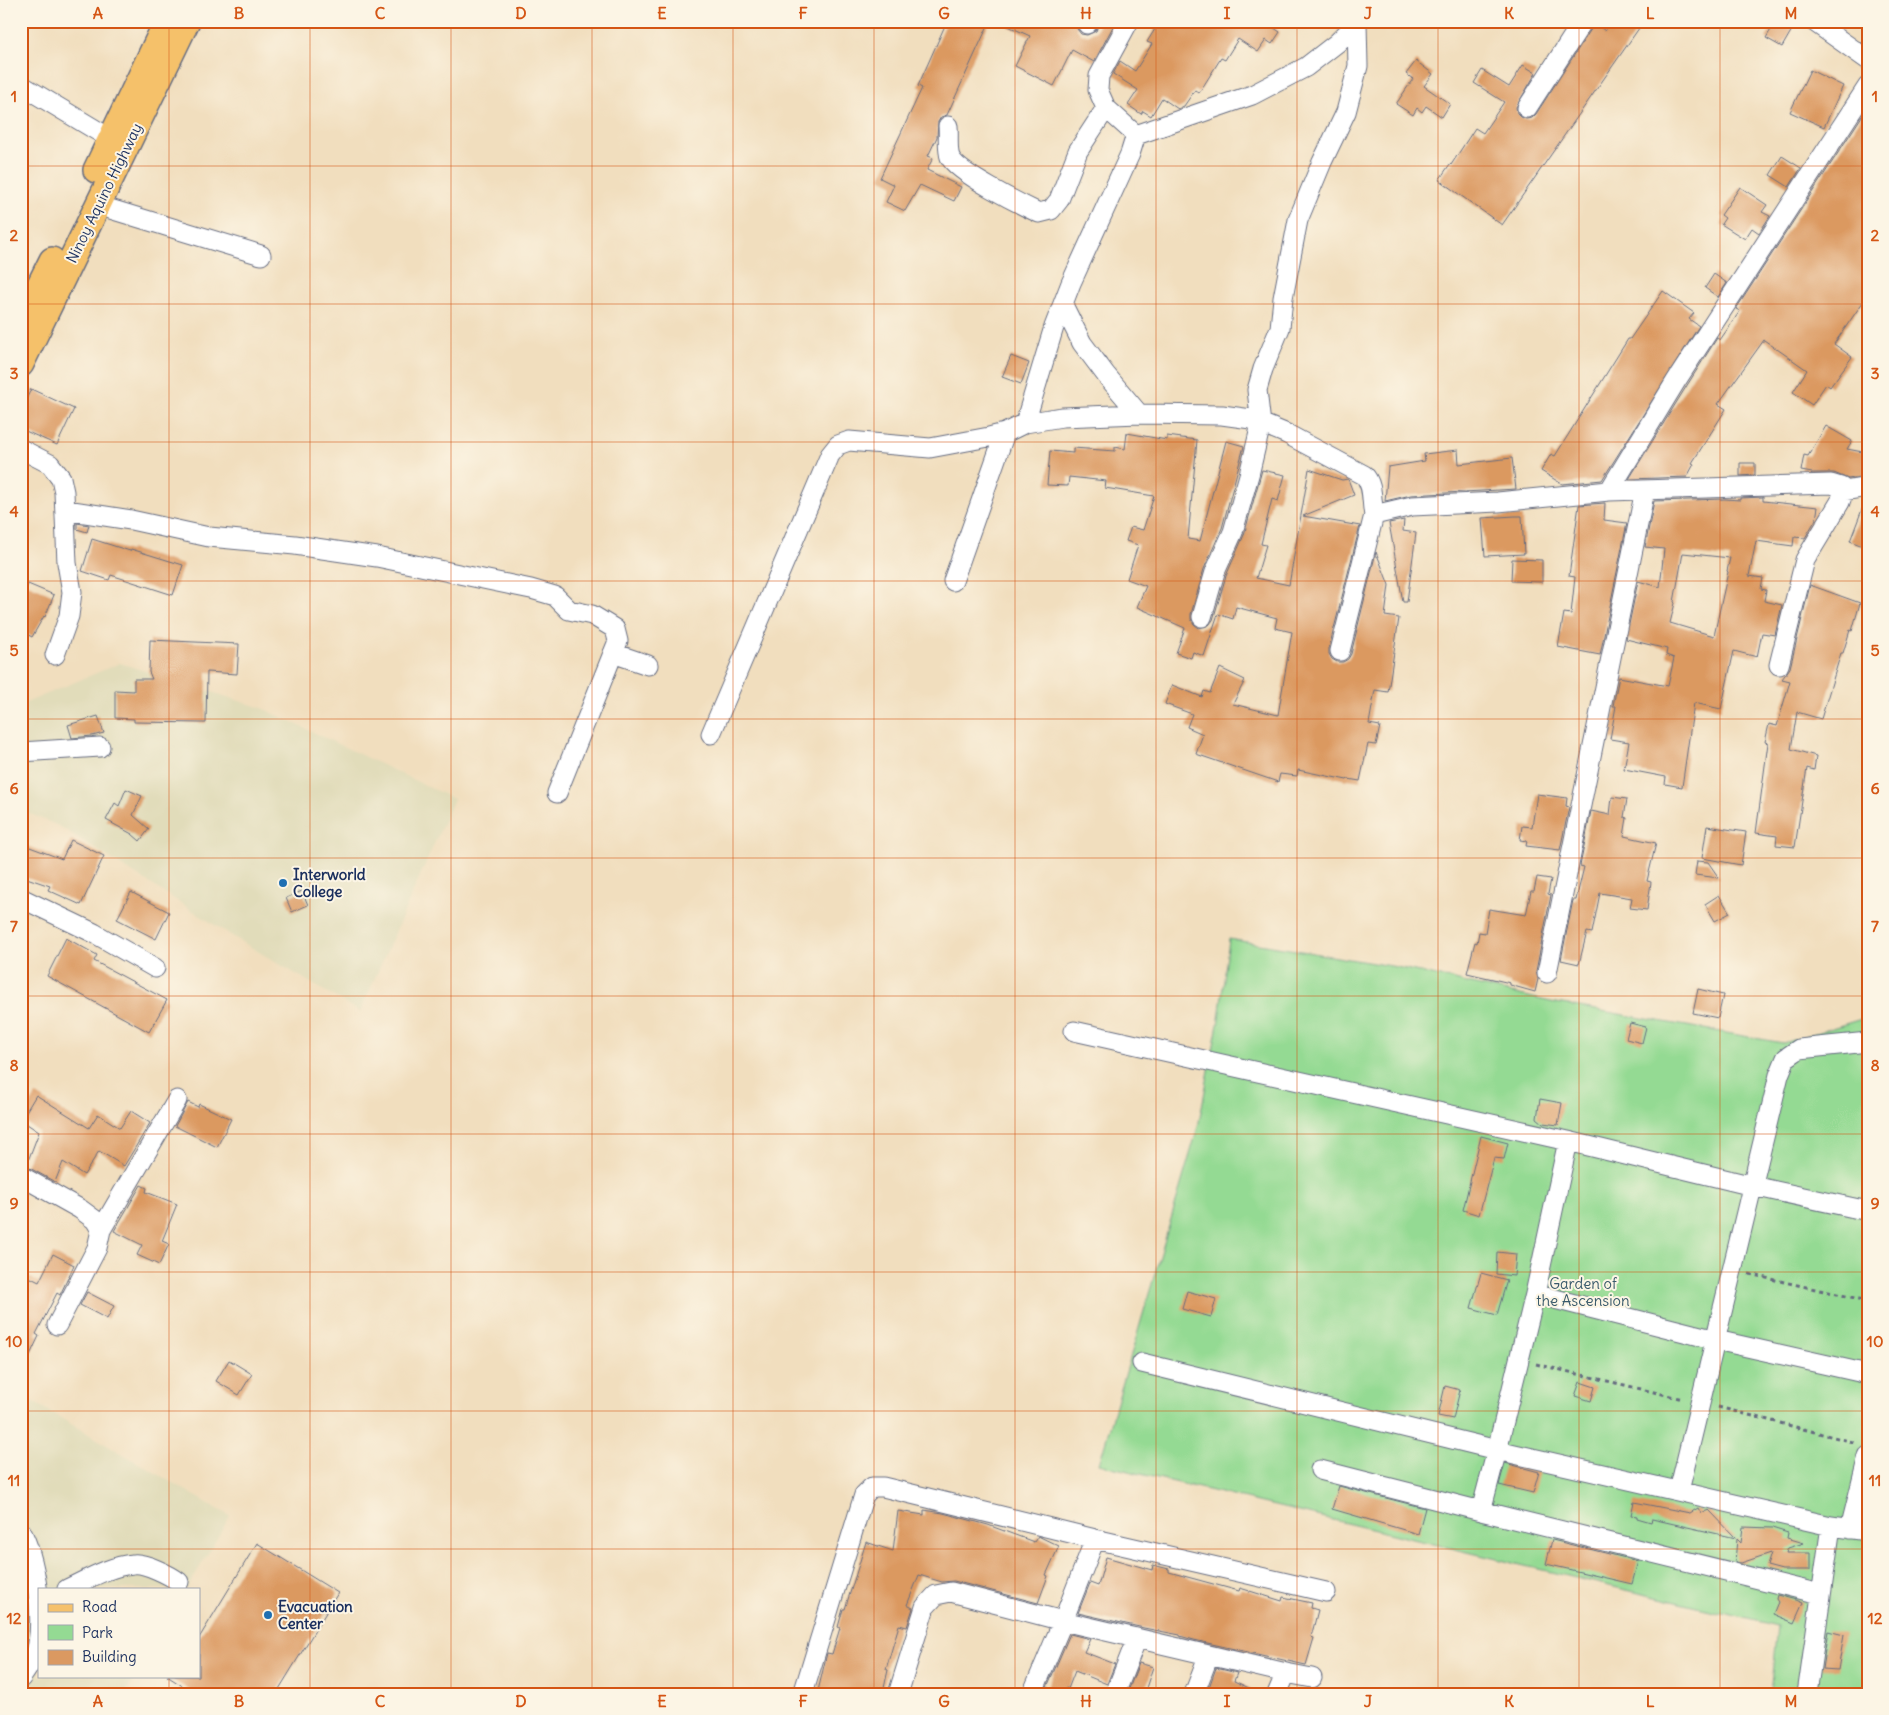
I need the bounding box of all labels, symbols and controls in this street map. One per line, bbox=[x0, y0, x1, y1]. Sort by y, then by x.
text: A bbox=[93, 3, 103, 23]
text: B bbox=[234, 3, 245, 23]
text: C bbox=[375, 3, 386, 23]
text: D bbox=[515, 3, 527, 23]
text: E bbox=[657, 3, 667, 23]
text: F bbox=[798, 3, 808, 23]
text: G bbox=[938, 3, 950, 23]
text: H bbox=[1080, 3, 1092, 23]
text: I bbox=[1224, 3, 1231, 23]
text: J bbox=[1364, 3, 1373, 23]
text: K bbox=[1504, 3, 1514, 23]
text: L bbox=[1646, 3, 1655, 23]
text: M bbox=[1785, 3, 1798, 23]
text: 1 bbox=[11, 86, 17, 106]
text: 1 bbox=[1872, 86, 1878, 106]
street label: Ninoy Aquino Highway bbox=[62, 120, 146, 266]
text: 2 bbox=[10, 225, 19, 245]
text: 2 bbox=[1871, 225, 1880, 245]
text: 3 bbox=[9, 363, 19, 383]
text: 3 bbox=[1870, 363, 1880, 383]
text: 4 bbox=[9, 501, 19, 521]
text: 4 bbox=[1870, 501, 1880, 521]
text: 5 bbox=[9, 640, 19, 660]
text: 5 bbox=[1870, 640, 1880, 660]
text: 6 bbox=[9, 778, 19, 798]
text: 6 bbox=[1870, 778, 1880, 798]
place label: Interworld College bbox=[293, 865, 366, 902]
marker: Interworld College bbox=[277, 877, 289, 889]
text: 7 bbox=[10, 916, 18, 936]
text: 7 bbox=[1871, 916, 1879, 936]
text: 8 bbox=[9, 1055, 19, 1075]
text: 8 bbox=[1870, 1055, 1880, 1075]
text: 9 bbox=[9, 1193, 19, 1213]
text: 9 bbox=[1870, 1193, 1880, 1213]
park label: Garden of the Ascension bbox=[1536, 1274, 1630, 1310]
text: 10 bbox=[6, 1331, 22, 1351]
text: 10 bbox=[1867, 1331, 1883, 1351]
text: 11 bbox=[8, 1470, 20, 1490]
text: 11 bbox=[1869, 1470, 1881, 1490]
legend bbox=[38, 1588, 200, 1678]
text: Road bbox=[82, 1597, 117, 1616]
place label: Evacuation Center bbox=[278, 1597, 353, 1633]
text: 12 bbox=[6, 1608, 22, 1628]
text: 12 bbox=[1867, 1608, 1883, 1628]
marker: Evacuation Center bbox=[262, 1609, 274, 1621]
text: Park bbox=[82, 1623, 113, 1642]
text: Building bbox=[82, 1647, 137, 1666]
text: A bbox=[93, 1691, 103, 1711]
text: B bbox=[234, 1691, 245, 1711]
text: C bbox=[375, 1691, 386, 1711]
text: D bbox=[515, 1691, 527, 1711]
text: E bbox=[657, 1691, 667, 1711]
text: F bbox=[798, 1691, 808, 1711]
text: G bbox=[938, 1691, 950, 1711]
text: H bbox=[1080, 1691, 1092, 1711]
text: I bbox=[1224, 1691, 1231, 1711]
text: J bbox=[1364, 1691, 1373, 1711]
text: K bbox=[1504, 1691, 1514, 1711]
text: L bbox=[1646, 1691, 1655, 1711]
text: M bbox=[1785, 1691, 1798, 1711]

